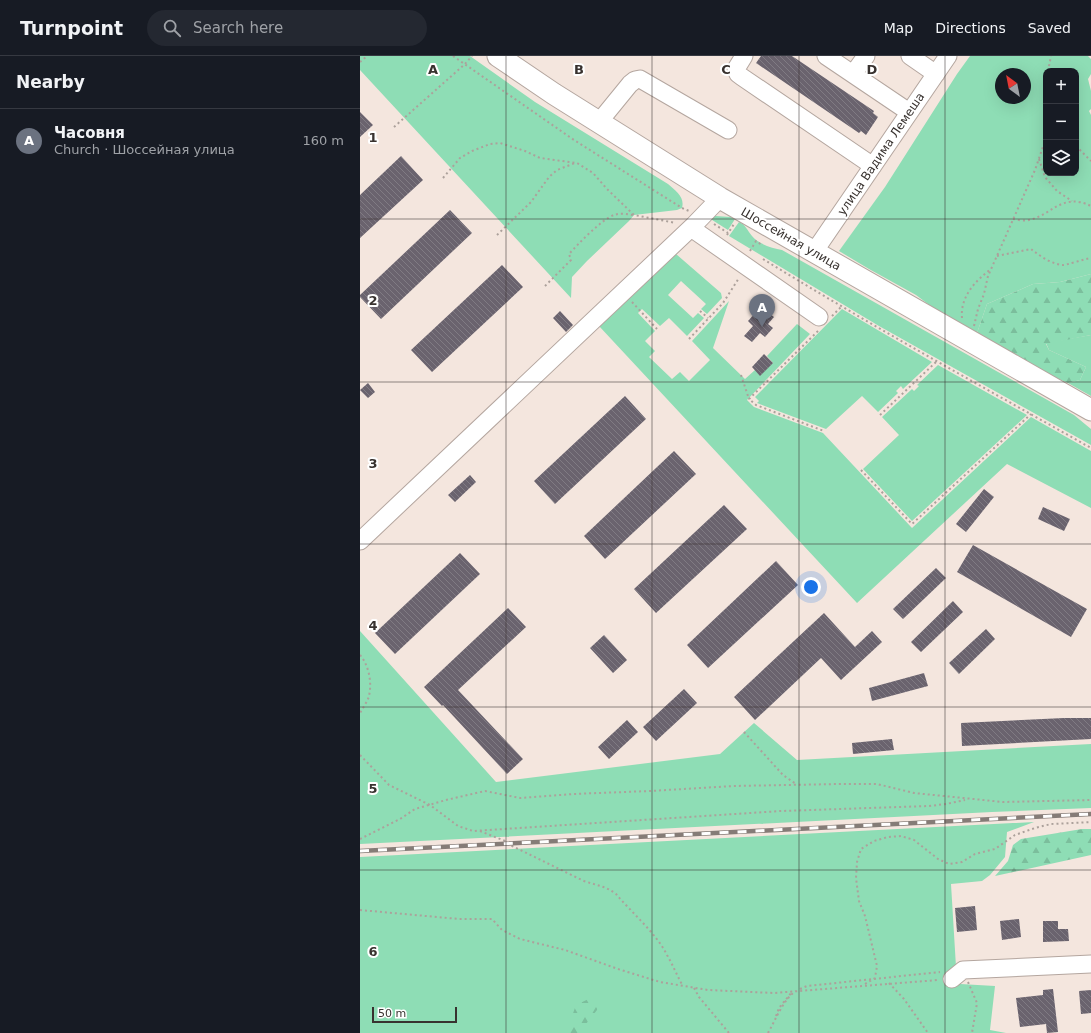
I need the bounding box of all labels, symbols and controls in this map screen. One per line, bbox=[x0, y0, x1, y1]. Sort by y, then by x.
search box bbox=[147, 10, 427, 46]
text: Turnpoint bbox=[20, 17, 123, 39]
icon: search bbox=[161, 17, 183, 39]
text: Search here bbox=[193, 19, 283, 37]
text: Map bbox=[884, 20, 913, 36]
text: Directions bbox=[935, 20, 1006, 36]
text: Saved bbox=[1028, 20, 1071, 36]
text: A bbox=[428, 62, 438, 77]
text: B bbox=[574, 62, 584, 77]
text: C bbox=[721, 62, 731, 77]
text: D bbox=[867, 62, 878, 77]
north arrow bbox=[995, 68, 1031, 104]
map controls bbox=[1043, 68, 1079, 176]
button: + bbox=[1043, 68, 1079, 104]
text: Nearby bbox=[16, 72, 85, 92]
street label: улица Вадима Лемеша bbox=[835, 90, 927, 218]
button: − bbox=[1043, 104, 1079, 140]
text: Часовня bbox=[54, 124, 125, 142]
text: 1 bbox=[368, 130, 378, 145]
text: A bbox=[24, 133, 34, 148]
text: 160 m bbox=[302, 133, 344, 148]
button: layers bbox=[1043, 140, 1079, 176]
text: Church · Шоссейная улица bbox=[54, 142, 235, 157]
street label: Шоссейная улица bbox=[739, 205, 843, 273]
text: 2 bbox=[368, 293, 378, 308]
pin: A bbox=[749, 294, 775, 327]
text: 3 bbox=[368, 456, 378, 471]
your location bbox=[801, 577, 821, 597]
text: 4 bbox=[368, 618, 378, 633]
text: 5 bbox=[368, 781, 378, 796]
text: 6 bbox=[368, 944, 378, 959]
scale bar bbox=[372, 1005, 457, 1024]
text: 50 m bbox=[378, 1007, 406, 1020]

